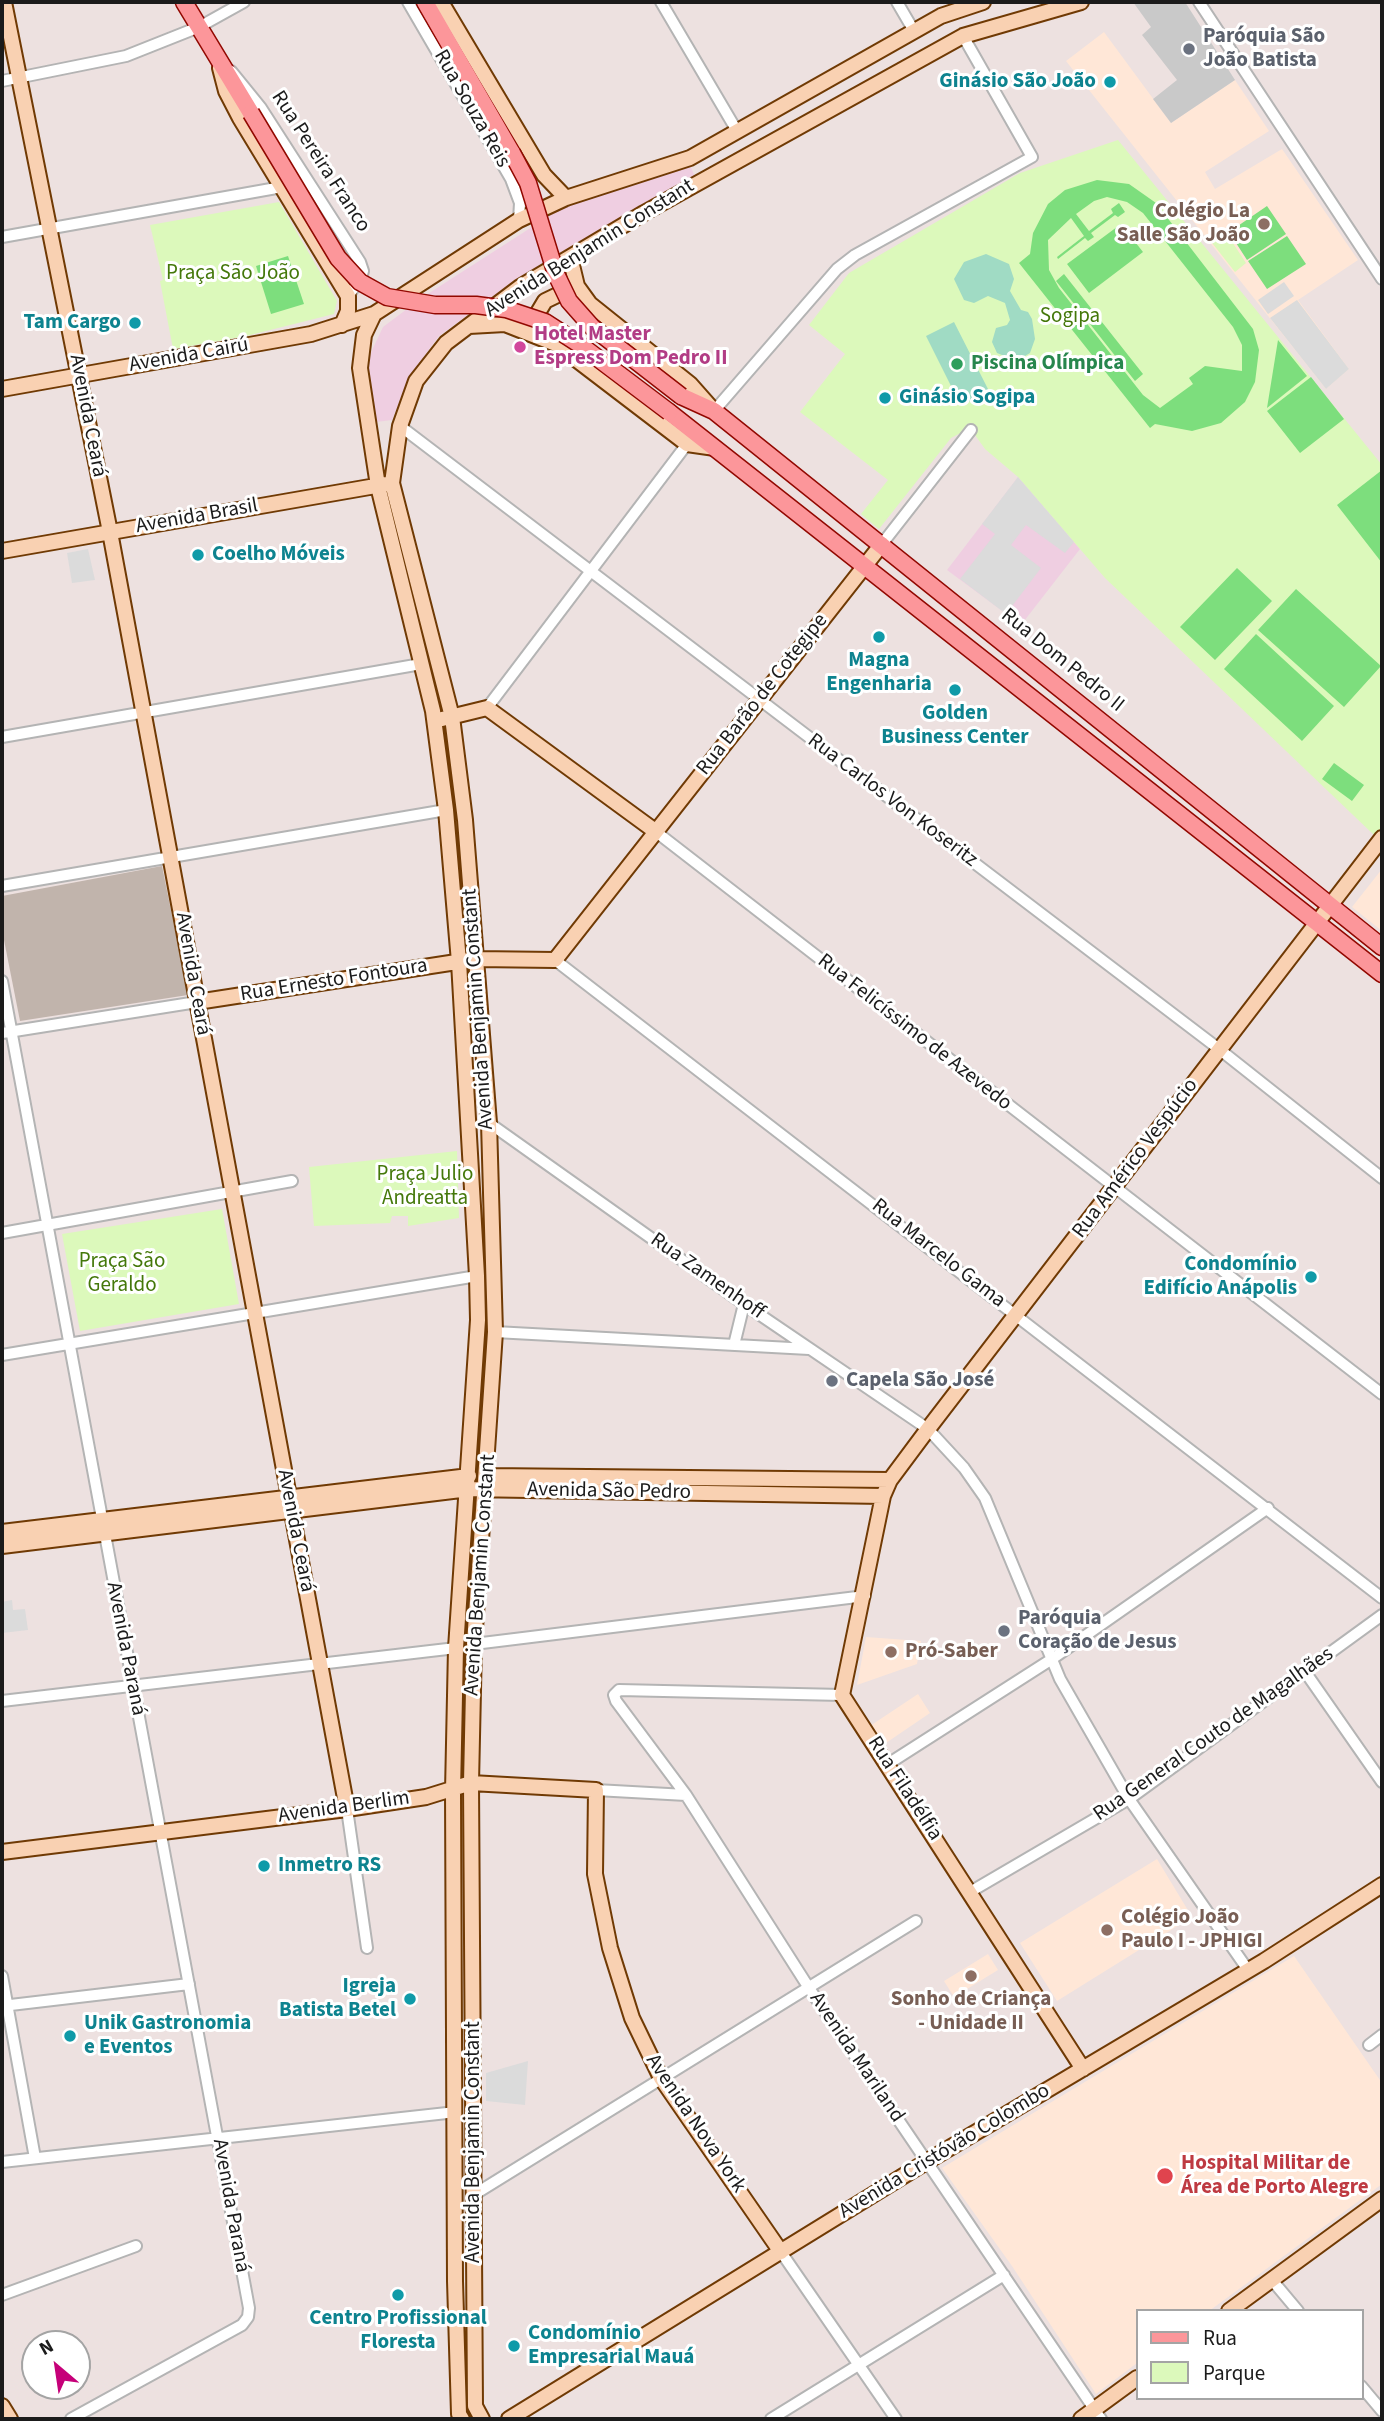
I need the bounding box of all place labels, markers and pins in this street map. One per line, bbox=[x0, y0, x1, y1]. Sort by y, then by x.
place label: Paróquia São João Batista bbox=[1203, 24, 1325, 74]
marker: Paróquia São João Batista bbox=[1181, 41, 1197, 57]
place label: Ginásio São João bbox=[939, 69, 1096, 95]
marker: Ginásio São João bbox=[1102, 74, 1118, 90]
place label: Colégio La Salle São João bbox=[1117, 199, 1250, 249]
marker: Colégio La Salle São João bbox=[1256, 216, 1272, 232]
place label: Tam Cargo bbox=[23, 310, 121, 336]
marker: Tam Cargo bbox=[127, 315, 143, 331]
place label: Hotel Master Espress Dom Pedro II bbox=[534, 322, 727, 372]
marker: Hotel Master Espress Dom Pedro II bbox=[512, 339, 528, 355]
place label: Piscina Olímpica bbox=[971, 351, 1124, 377]
marker: Piscina Olímpica bbox=[949, 356, 965, 372]
place label: Ginásio Sogipa bbox=[899, 385, 1035, 411]
marker: Ginásio Sogipa bbox=[877, 390, 893, 406]
place label: Coelho Móveis bbox=[212, 542, 345, 568]
marker: Coelho Móveis bbox=[190, 547, 206, 563]
marker: Magna Engenharia bbox=[871, 629, 887, 645]
place label: Magna Engenharia bbox=[826, 648, 932, 698]
marker: Golden Business Center bbox=[947, 682, 963, 698]
place label: Golden Business Center bbox=[881, 701, 1029, 751]
place label: Condomínio Edifício Anápolis bbox=[1144, 1252, 1297, 1302]
marker: Condomínio Edifício Anápolis bbox=[1303, 1269, 1319, 1285]
place label: Capela São José bbox=[846, 1368, 994, 1394]
marker: Capela São José bbox=[824, 1373, 840, 1389]
place label: Paróquia Coração de Jesus bbox=[1018, 1606, 1176, 1656]
marker: Paróquia Coração de Jesus bbox=[996, 1623, 1012, 1639]
place label: Pró-Saber bbox=[905, 1639, 998, 1665]
marker: Pró-Saber bbox=[883, 1644, 899, 1660]
place label: Inmetro RS bbox=[278, 1853, 381, 1879]
marker: Inmetro RS bbox=[256, 1858, 272, 1874]
place label: Colégio João Paulo I - JPHIGI bbox=[1121, 1905, 1263, 1955]
marker: Colégio João Paulo I - JPHIGI bbox=[1099, 1922, 1115, 1938]
marker: Sonho de Criança - Unidade II bbox=[963, 1968, 979, 1984]
place label: Igreja Batista Betel bbox=[279, 1974, 396, 2024]
place label: Sonho de Criança - Unidade II bbox=[891, 1987, 1051, 2037]
marker: Igreja Batista Betel bbox=[402, 1991, 418, 2007]
place label: Unik Gastronomia e Eventos bbox=[84, 2011, 251, 2061]
marker: Unik Gastronomia e Eventos bbox=[62, 2028, 78, 2044]
place label: Hospital Militar de Área de Porto Alegre bbox=[1181, 2151, 1369, 2201]
marker: Hospital Militar de Área de Porto Alegre bbox=[1155, 2166, 1175, 2186]
marker: Centro Profissional Floresta bbox=[390, 2287, 406, 2303]
place label: Centro Profissional Floresta bbox=[309, 2306, 487, 2356]
place label: Condomínio Empresarial Mauá bbox=[528, 2321, 694, 2371]
marker: Condomínio Empresarial Mauá bbox=[506, 2338, 522, 2354]

